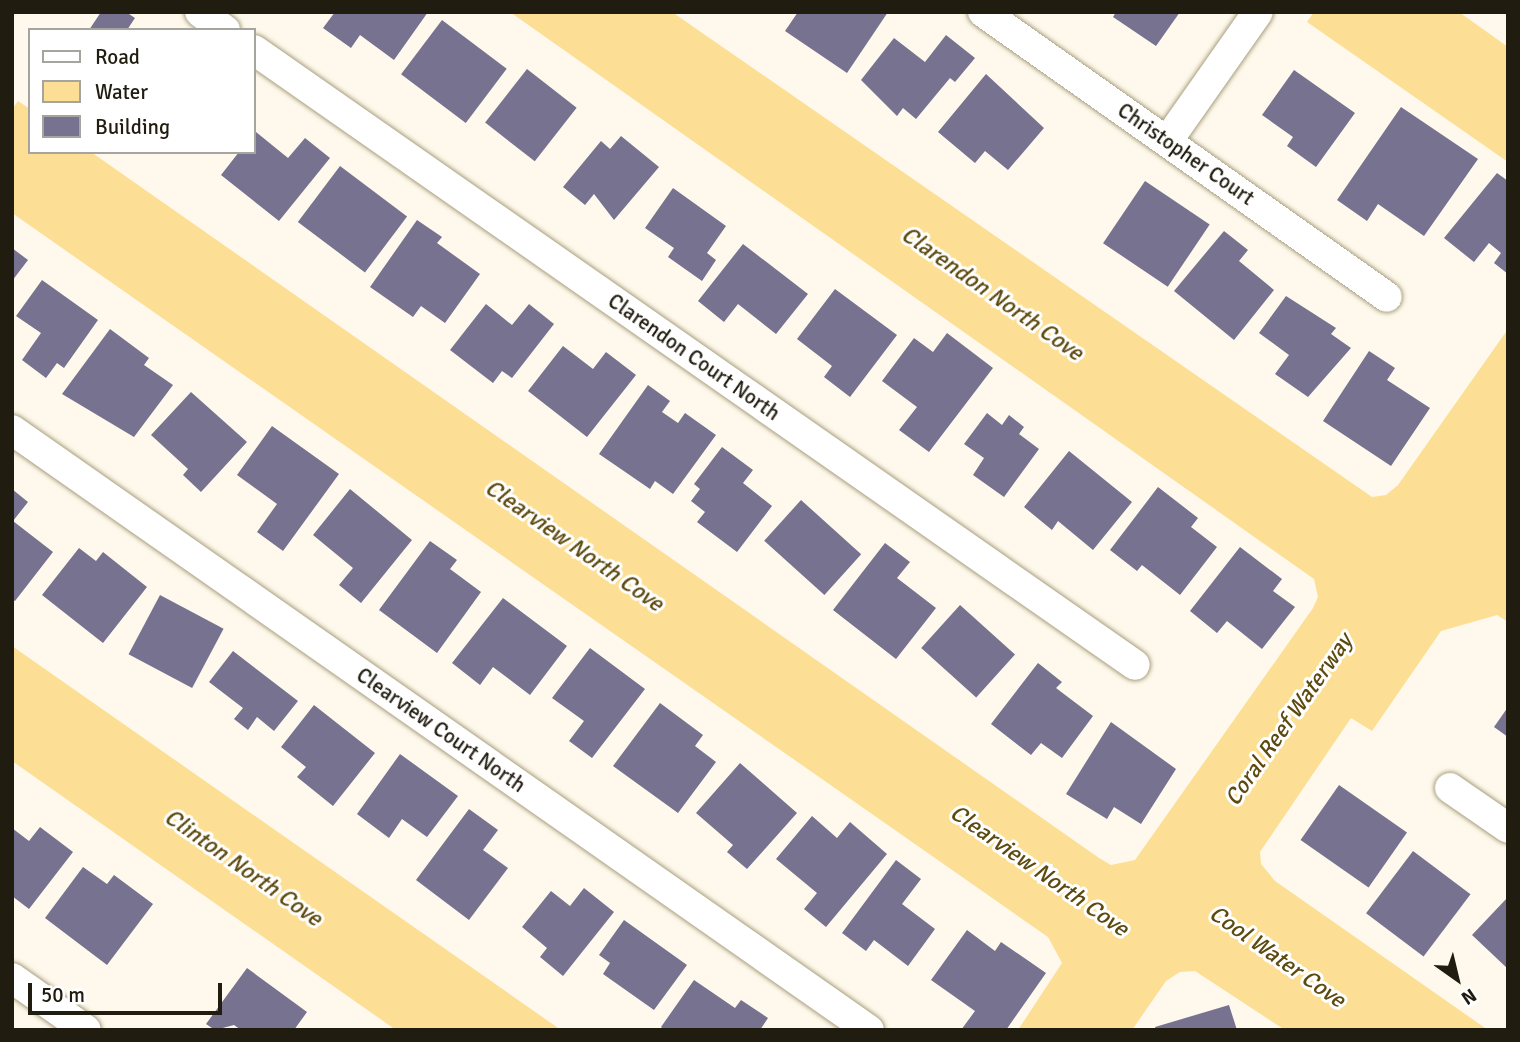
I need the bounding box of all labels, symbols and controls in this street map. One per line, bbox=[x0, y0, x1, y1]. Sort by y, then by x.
legend bbox=[28, 28, 256, 154]
text: Road bbox=[95, 44, 140, 70]
text: Water bbox=[95, 79, 148, 105]
street label: Christopher Court bbox=[1113, 97, 1259, 211]
text: Building bbox=[95, 114, 170, 140]
water label: Clarendon North Cove bbox=[896, 221, 1088, 367]
street label: Clarendon Court North bbox=[603, 288, 785, 426]
water label: Clearview North Cove bbox=[480, 474, 668, 618]
water label: Coral Reef Waterway bbox=[1219, 629, 1359, 811]
street label: Clearview Court North bbox=[352, 662, 530, 798]
water label: Clearview North Cove bbox=[945, 799, 1133, 943]
water label: Clinton North Cove bbox=[159, 803, 327, 933]
water label: Cool Water Cove bbox=[1204, 900, 1350, 1014]
north arrow bbox=[1422, 944, 1492, 1014]
scale bar bbox=[32, 968, 226, 1012]
text: 50 m bbox=[41, 982, 85, 1008]
text: N bbox=[1457, 983, 1481, 1010]

